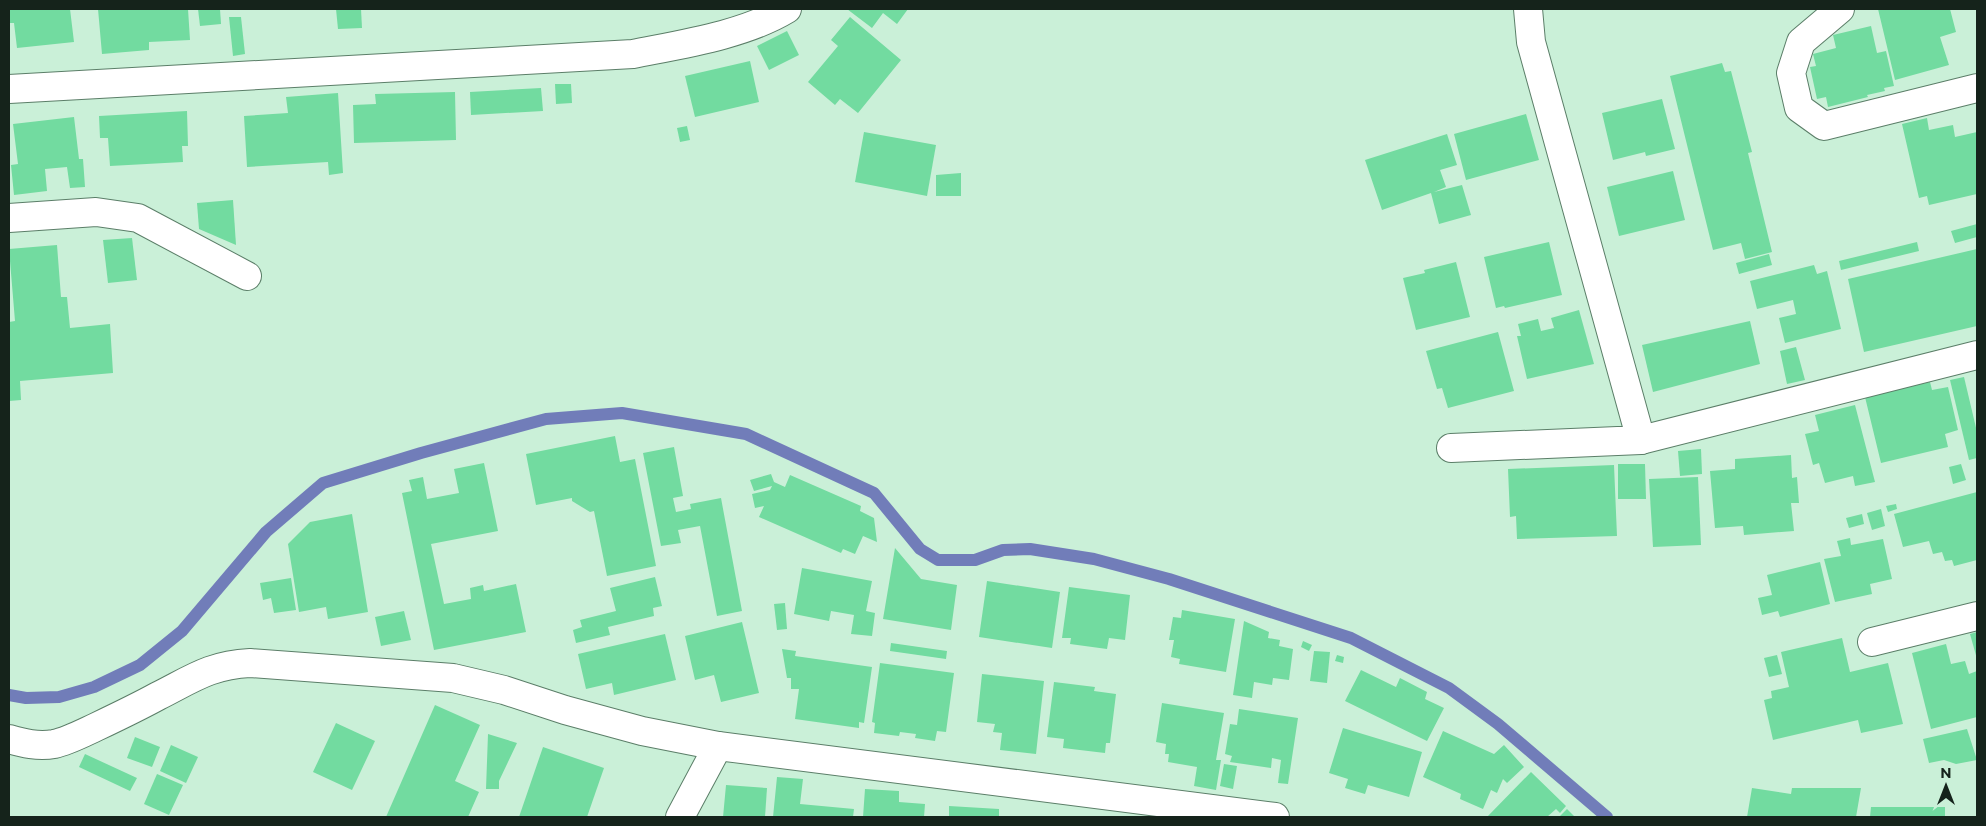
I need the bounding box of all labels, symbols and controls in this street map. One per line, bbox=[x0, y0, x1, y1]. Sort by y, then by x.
north arrow bbox=[1921, 761, 1971, 811]
text: N bbox=[1940, 764, 1952, 782]

